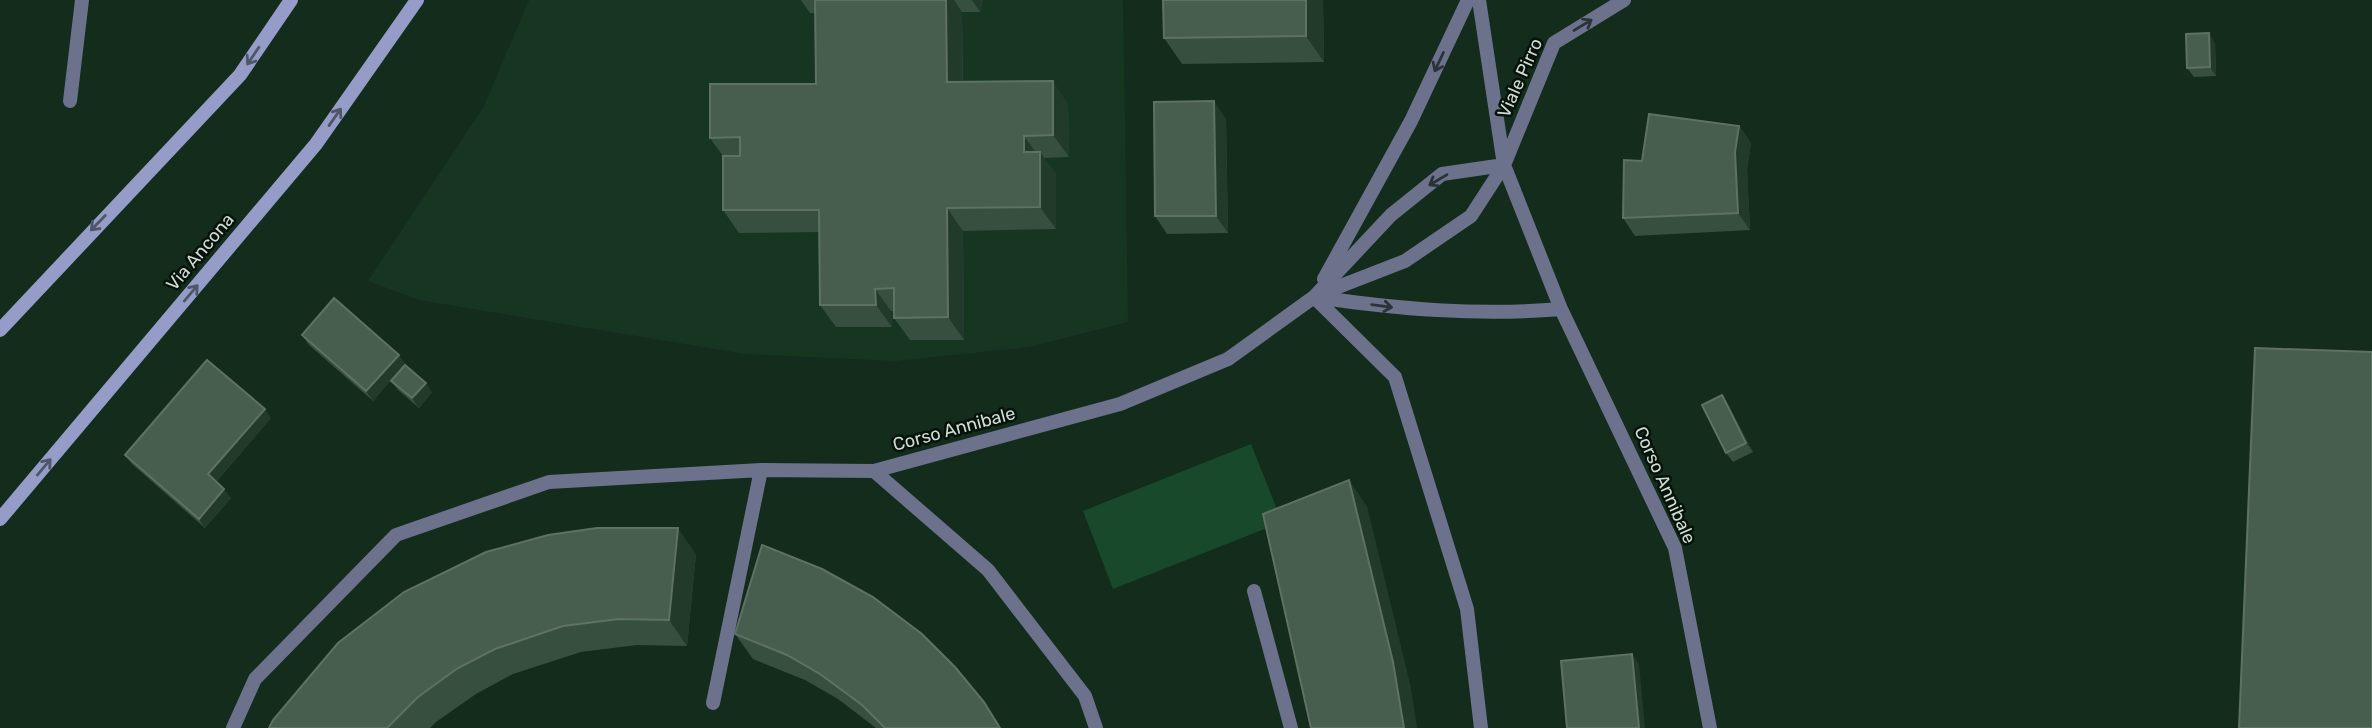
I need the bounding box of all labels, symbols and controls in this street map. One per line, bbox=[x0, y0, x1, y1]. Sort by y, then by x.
one-way arrow bbox=[1572, 18, 1592, 32]
street label: Viale Pirro bbox=[1493, 35, 1547, 121]
one-way arrow bbox=[246, 46, 260, 65]
one-way arrow bbox=[1432, 51, 1445, 72]
one-way arrow bbox=[328, 108, 343, 127]
one-way arrow bbox=[1429, 172, 1448, 187]
street label: Via Ancona bbox=[161, 209, 239, 295]
one-way arrow bbox=[90, 214, 107, 231]
one-way arrow bbox=[183, 284, 199, 302]
one-way arrow bbox=[1370, 300, 1393, 313]
street label: Corso Annibale bbox=[890, 402, 1018, 456]
street label: Corso Annibale bbox=[1629, 423, 1701, 547]
one-way arrow bbox=[36, 458, 52, 476]

